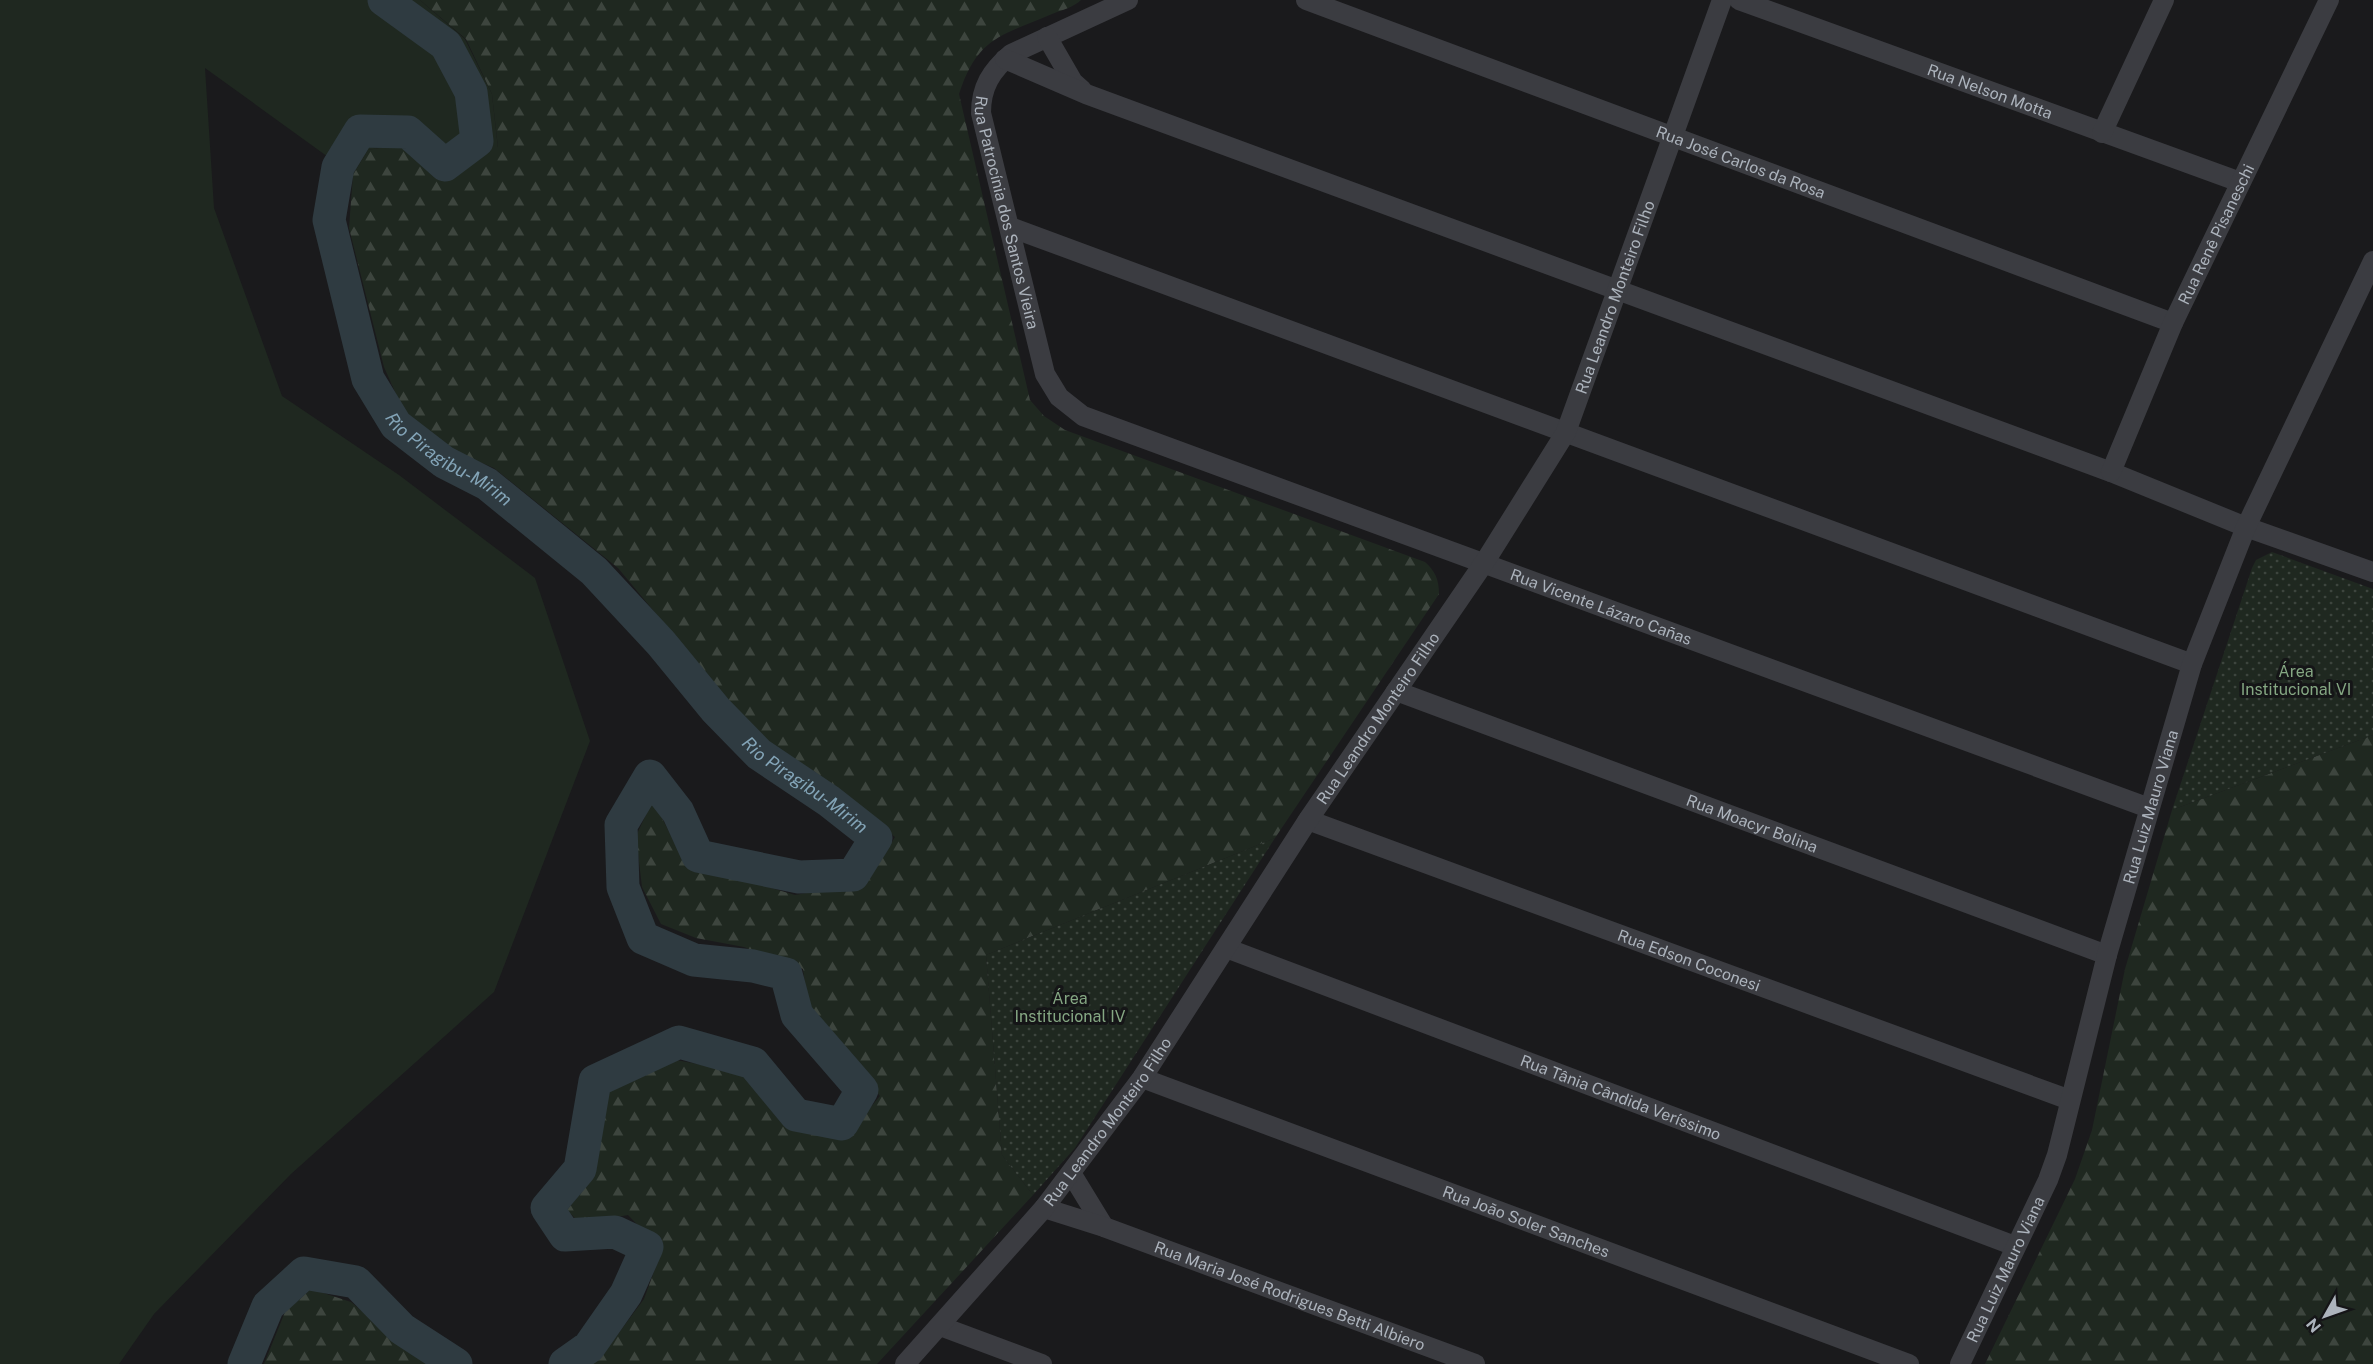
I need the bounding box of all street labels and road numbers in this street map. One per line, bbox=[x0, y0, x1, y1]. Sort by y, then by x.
street label: Rua Nelson Motta bbox=[1925, 60, 2055, 123]
street label: Rua Patrocínia dos Santos Vieira bbox=[971, 94, 1043, 331]
street label: Rua José Carlos da Rosa bbox=[1653, 122, 1828, 203]
street label: Rua Renê Pisaneschi bbox=[2174, 161, 2258, 308]
street label: Rua Leandro Monteiro Filho bbox=[1572, 198, 1659, 397]
street label: Rua Vicente Lázaro Cañas bbox=[1508, 565, 1694, 649]
street label: Rua Leandro Monteiro Filho bbox=[1313, 629, 1444, 808]
street label: Rua Luiz Mauro Viana bbox=[2119, 728, 2182, 886]
street label: Rua Moacyr Bolina bbox=[1684, 791, 1820, 857]
street label: Rua Edson Coconesi bbox=[1615, 926, 1763, 995]
street label: Rua Leandro Monteiro Filho bbox=[1040, 1034, 1176, 1210]
street label: Rua Tânia Cândida Veríssimo bbox=[1518, 1051, 1724, 1144]
street label: Rua João Soler Sanches bbox=[1440, 1182, 1612, 1262]
street label: Rua Luiz Mauro Viana bbox=[1963, 1193, 2049, 1346]
street label: Rua Maria José Rodrigues Betti Albiero bbox=[1152, 1237, 1428, 1355]

